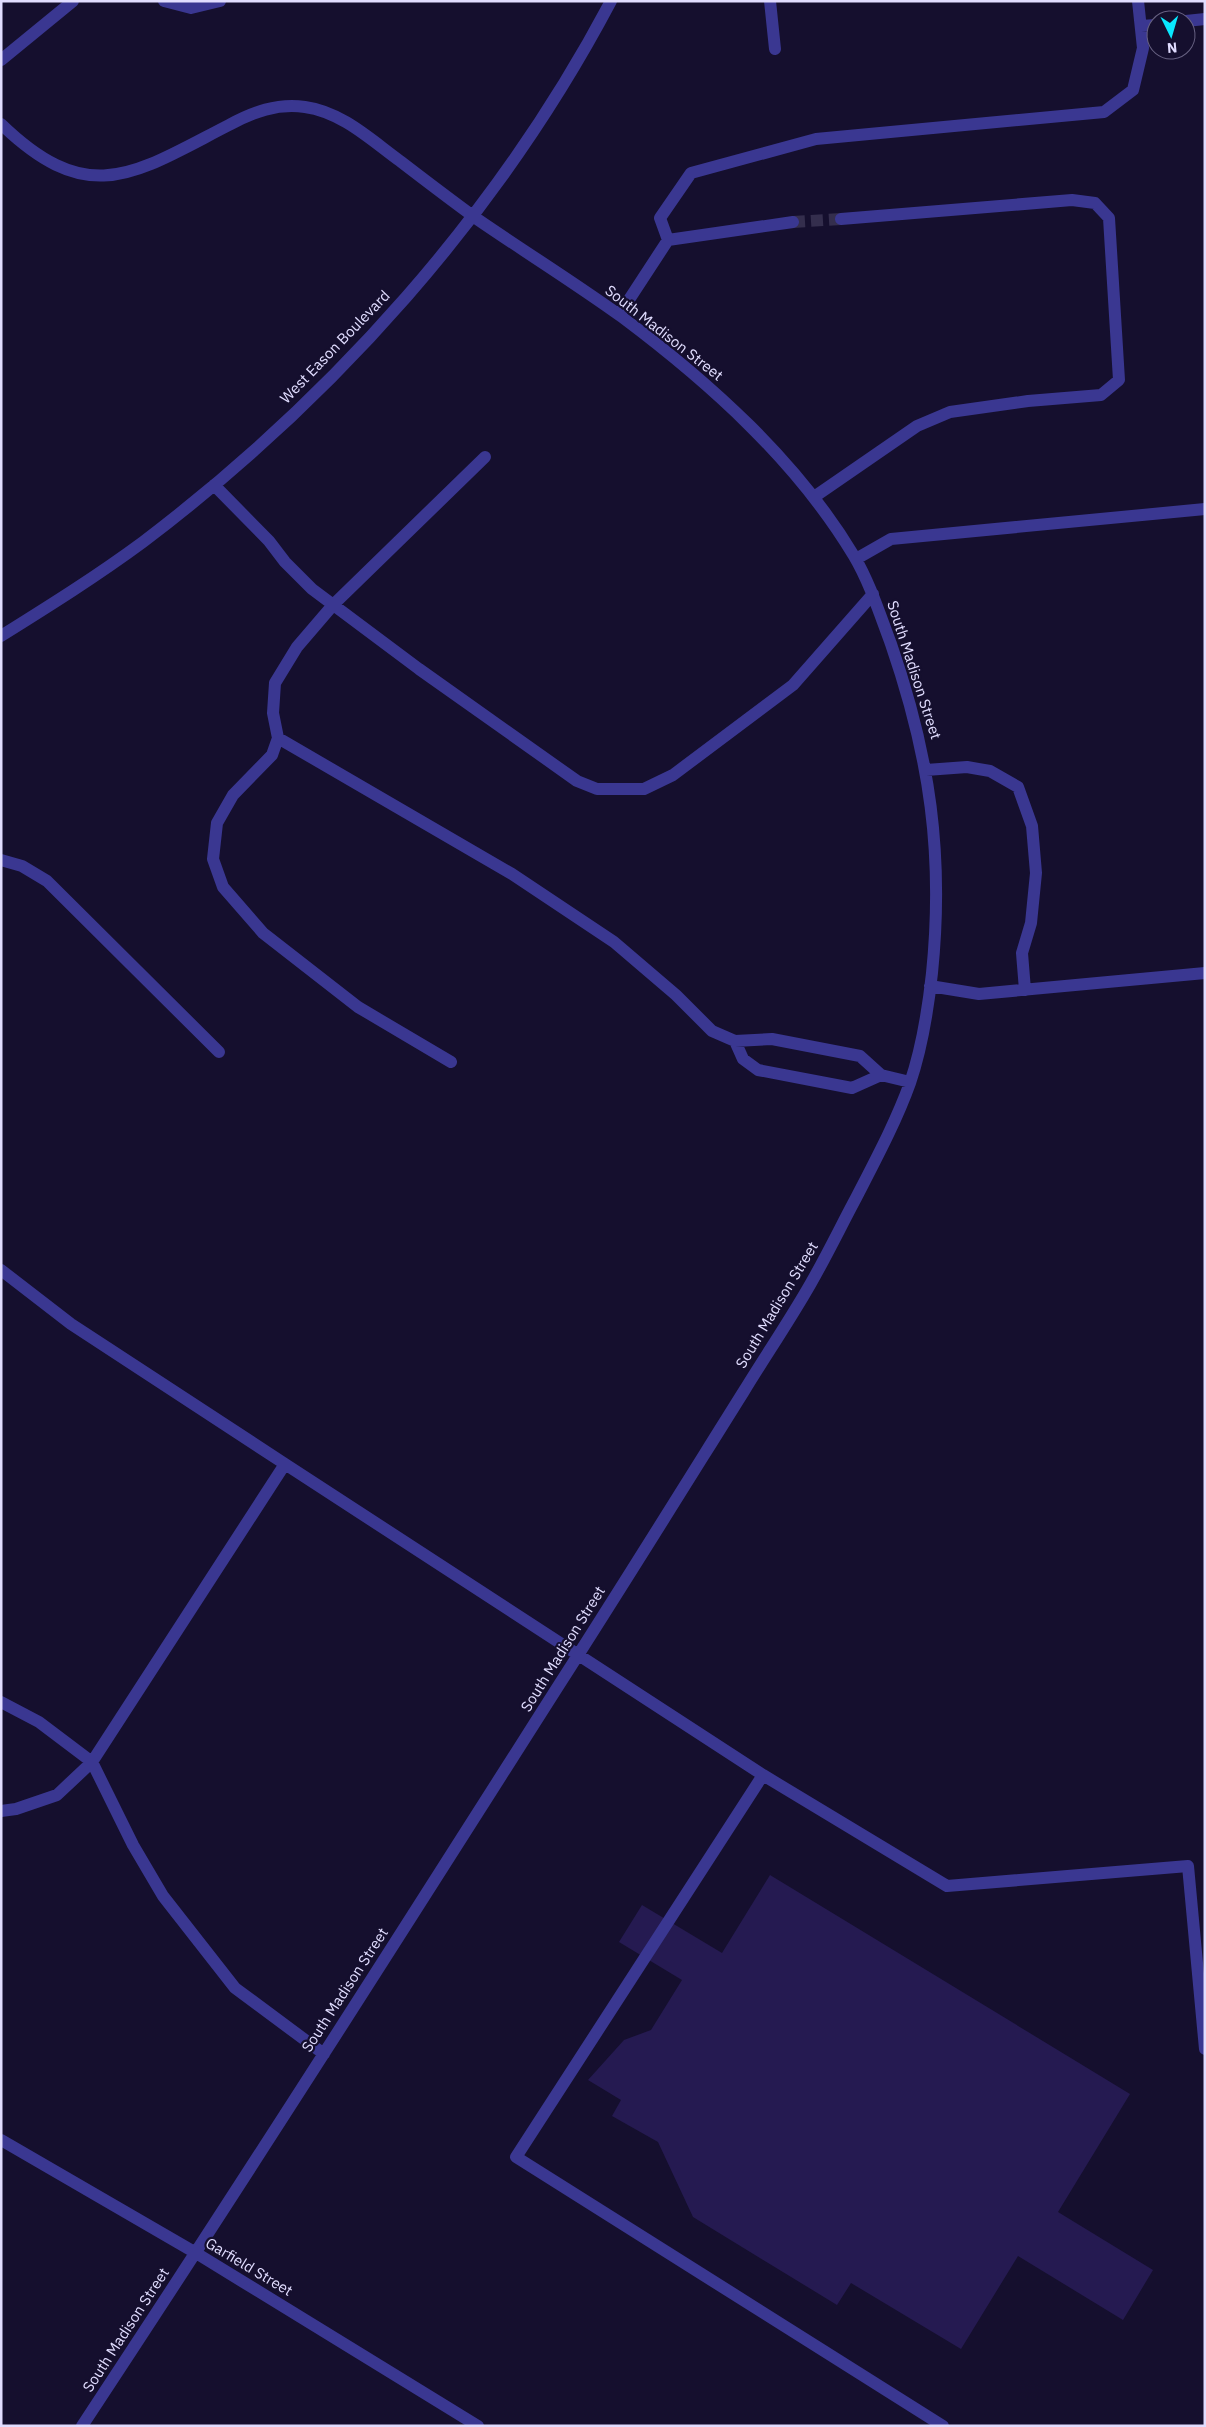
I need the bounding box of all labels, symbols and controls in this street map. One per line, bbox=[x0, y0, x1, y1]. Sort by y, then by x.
north arrow bbox=[1146, 10, 1196, 60]
text: N bbox=[1166, 39, 1178, 57]
street label: South Madison Street bbox=[602, 281, 727, 385]
street label: West Eason Boulevard bbox=[276, 286, 394, 407]
street label: South Madison Street bbox=[883, 598, 946, 742]
street label: South Madison Street bbox=[731, 1238, 822, 1372]
street label: South Madison Street bbox=[516, 1582, 609, 1715]
street label: South Madison Street bbox=[297, 1924, 392, 2056]
street label: Garfield Street bbox=[202, 2233, 296, 2300]
street label: South Madison Street bbox=[78, 2264, 173, 2396]

